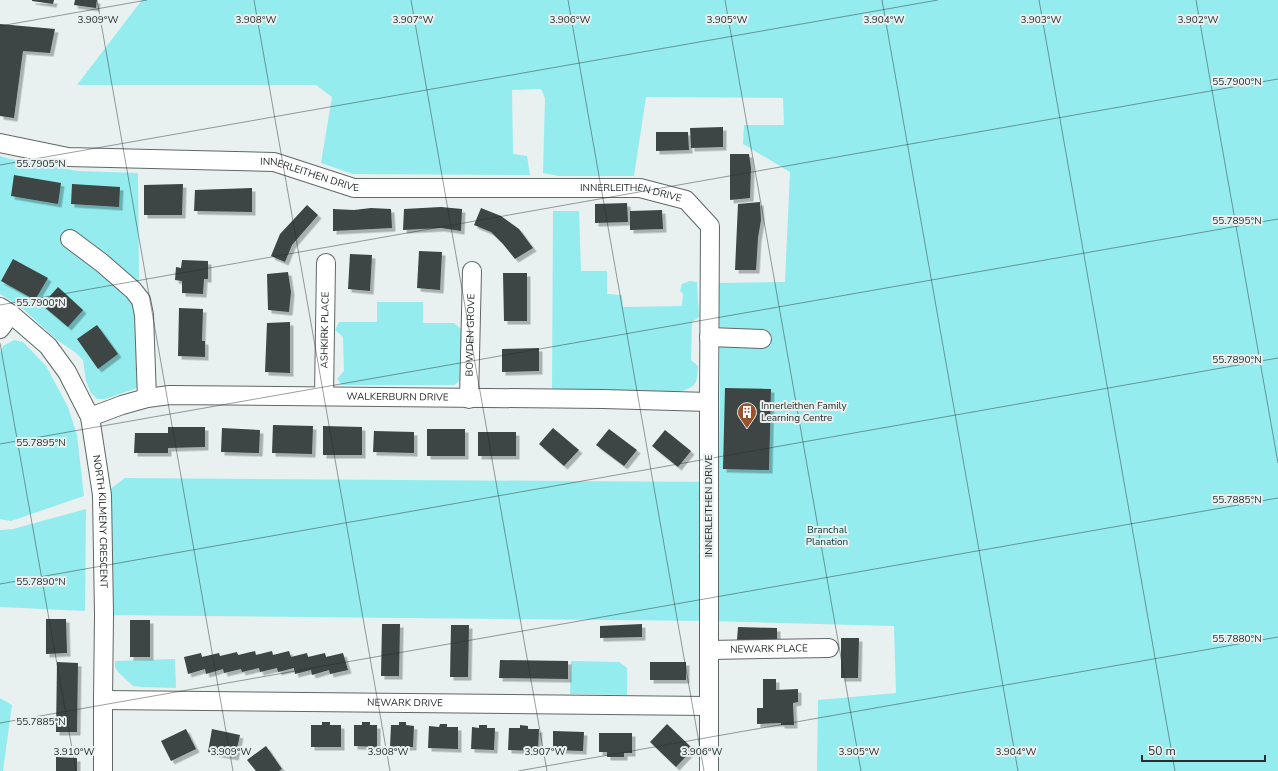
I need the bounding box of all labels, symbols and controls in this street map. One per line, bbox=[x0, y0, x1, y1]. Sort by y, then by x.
text: 3.909°W bbox=[77, 13, 119, 27]
text: 3.908°W bbox=[235, 13, 277, 27]
text: 3.907°W bbox=[392, 13, 434, 27]
text: 3.906°W bbox=[549, 13, 591, 27]
text: 3.905°W bbox=[706, 13, 748, 27]
text: 3.904°W bbox=[863, 13, 905, 27]
text: 3.903°W bbox=[1020, 13, 1062, 27]
text: 3.902°W bbox=[1177, 13, 1219, 27]
text: 55.7900°N bbox=[1212, 75, 1262, 89]
street label: INNERLEITHEN DRIVE bbox=[260, 155, 359, 195]
text: 55.7905°N bbox=[16, 157, 66, 171]
street label: INNERLEITHEN DRIVE bbox=[580, 181, 683, 206]
text: 55.7895°N bbox=[1212, 214, 1262, 228]
street label: ASHKIRK PLACE bbox=[317, 291, 333, 368]
street label: BOWDEN GROVE bbox=[463, 293, 478, 377]
text: 55.7900°N bbox=[16, 296, 66, 310]
text: 55.7890°N bbox=[1212, 353, 1262, 367]
street label: WALKERBURN DRIVE bbox=[347, 390, 449, 405]
place label: Innerleithen Family Learning Centre bbox=[761, 399, 847, 425]
building icon: Innerleithen Family Learning Centre bbox=[736, 401, 758, 429]
text: 55.7895°N bbox=[16, 436, 66, 450]
street label: NORTH KILMENY CRESCENT bbox=[89, 454, 111, 588]
street label: INNERLEITHEN DRIVE bbox=[702, 455, 716, 557]
text: 55.7885°N bbox=[1212, 493, 1262, 507]
park label: Branchal Planation bbox=[806, 523, 848, 549]
text: 55.7890°N bbox=[16, 575, 66, 589]
text: 55.7880°N bbox=[1212, 632, 1262, 646]
street label: NEWARK PLACE bbox=[730, 641, 808, 657]
street label: NEWARK DRIVE bbox=[367, 696, 443, 710]
text: 55.7885°N bbox=[16, 715, 66, 729]
scale bar bbox=[1142, 737, 1265, 763]
text: 50 m bbox=[1148, 743, 1176, 759]
text: 3.910°W bbox=[53, 745, 95, 759]
text: 3.909°W bbox=[210, 745, 252, 759]
text: 3.908°W bbox=[367, 745, 409, 759]
text: 3.907°W bbox=[524, 745, 566, 759]
text: 3.906°W bbox=[681, 745, 723, 759]
text: 3.905°W bbox=[838, 745, 880, 759]
text: 3.904°W bbox=[995, 745, 1037, 759]

